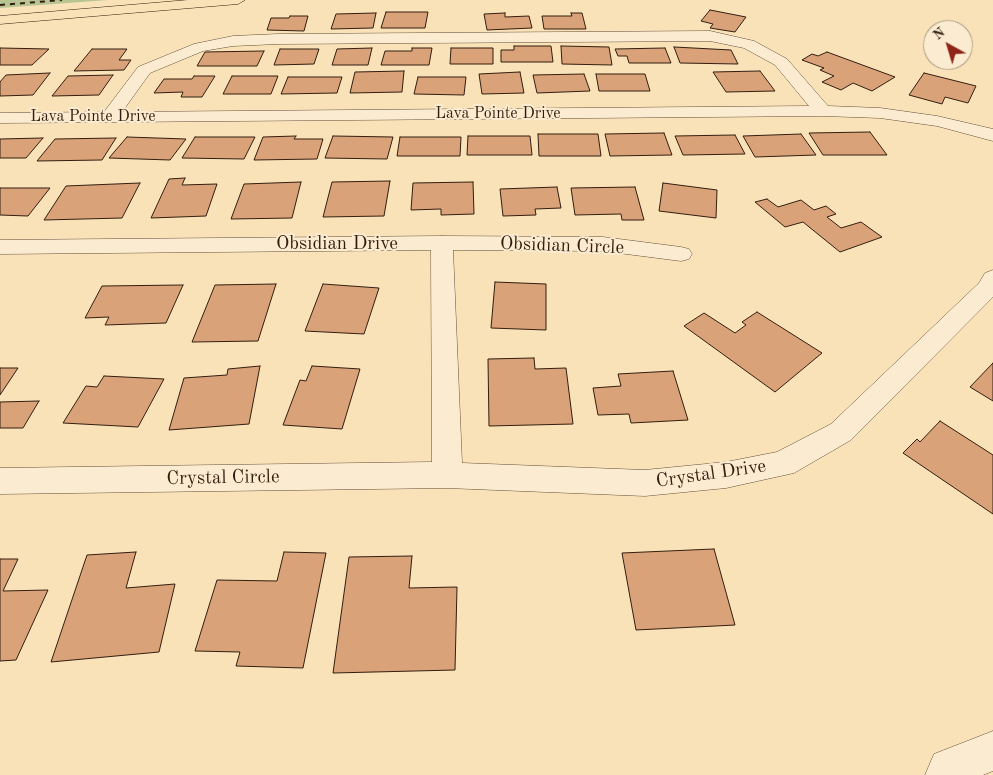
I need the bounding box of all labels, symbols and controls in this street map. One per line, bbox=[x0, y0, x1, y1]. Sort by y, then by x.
north arrow bbox=[923, 20, 973, 70]
text: N bbox=[931, 25, 948, 43]
street label: Lava Pointe Drive bbox=[435, 104, 561, 124]
street label: Lava Pointe Drive bbox=[30, 107, 156, 127]
street label: Obsidian Circle bbox=[500, 232, 624, 260]
street label: Obsidian Drive bbox=[276, 233, 398, 255]
street label: Crystal Drive bbox=[654, 455, 768, 493]
street label: Crystal Circle bbox=[166, 466, 280, 490]

